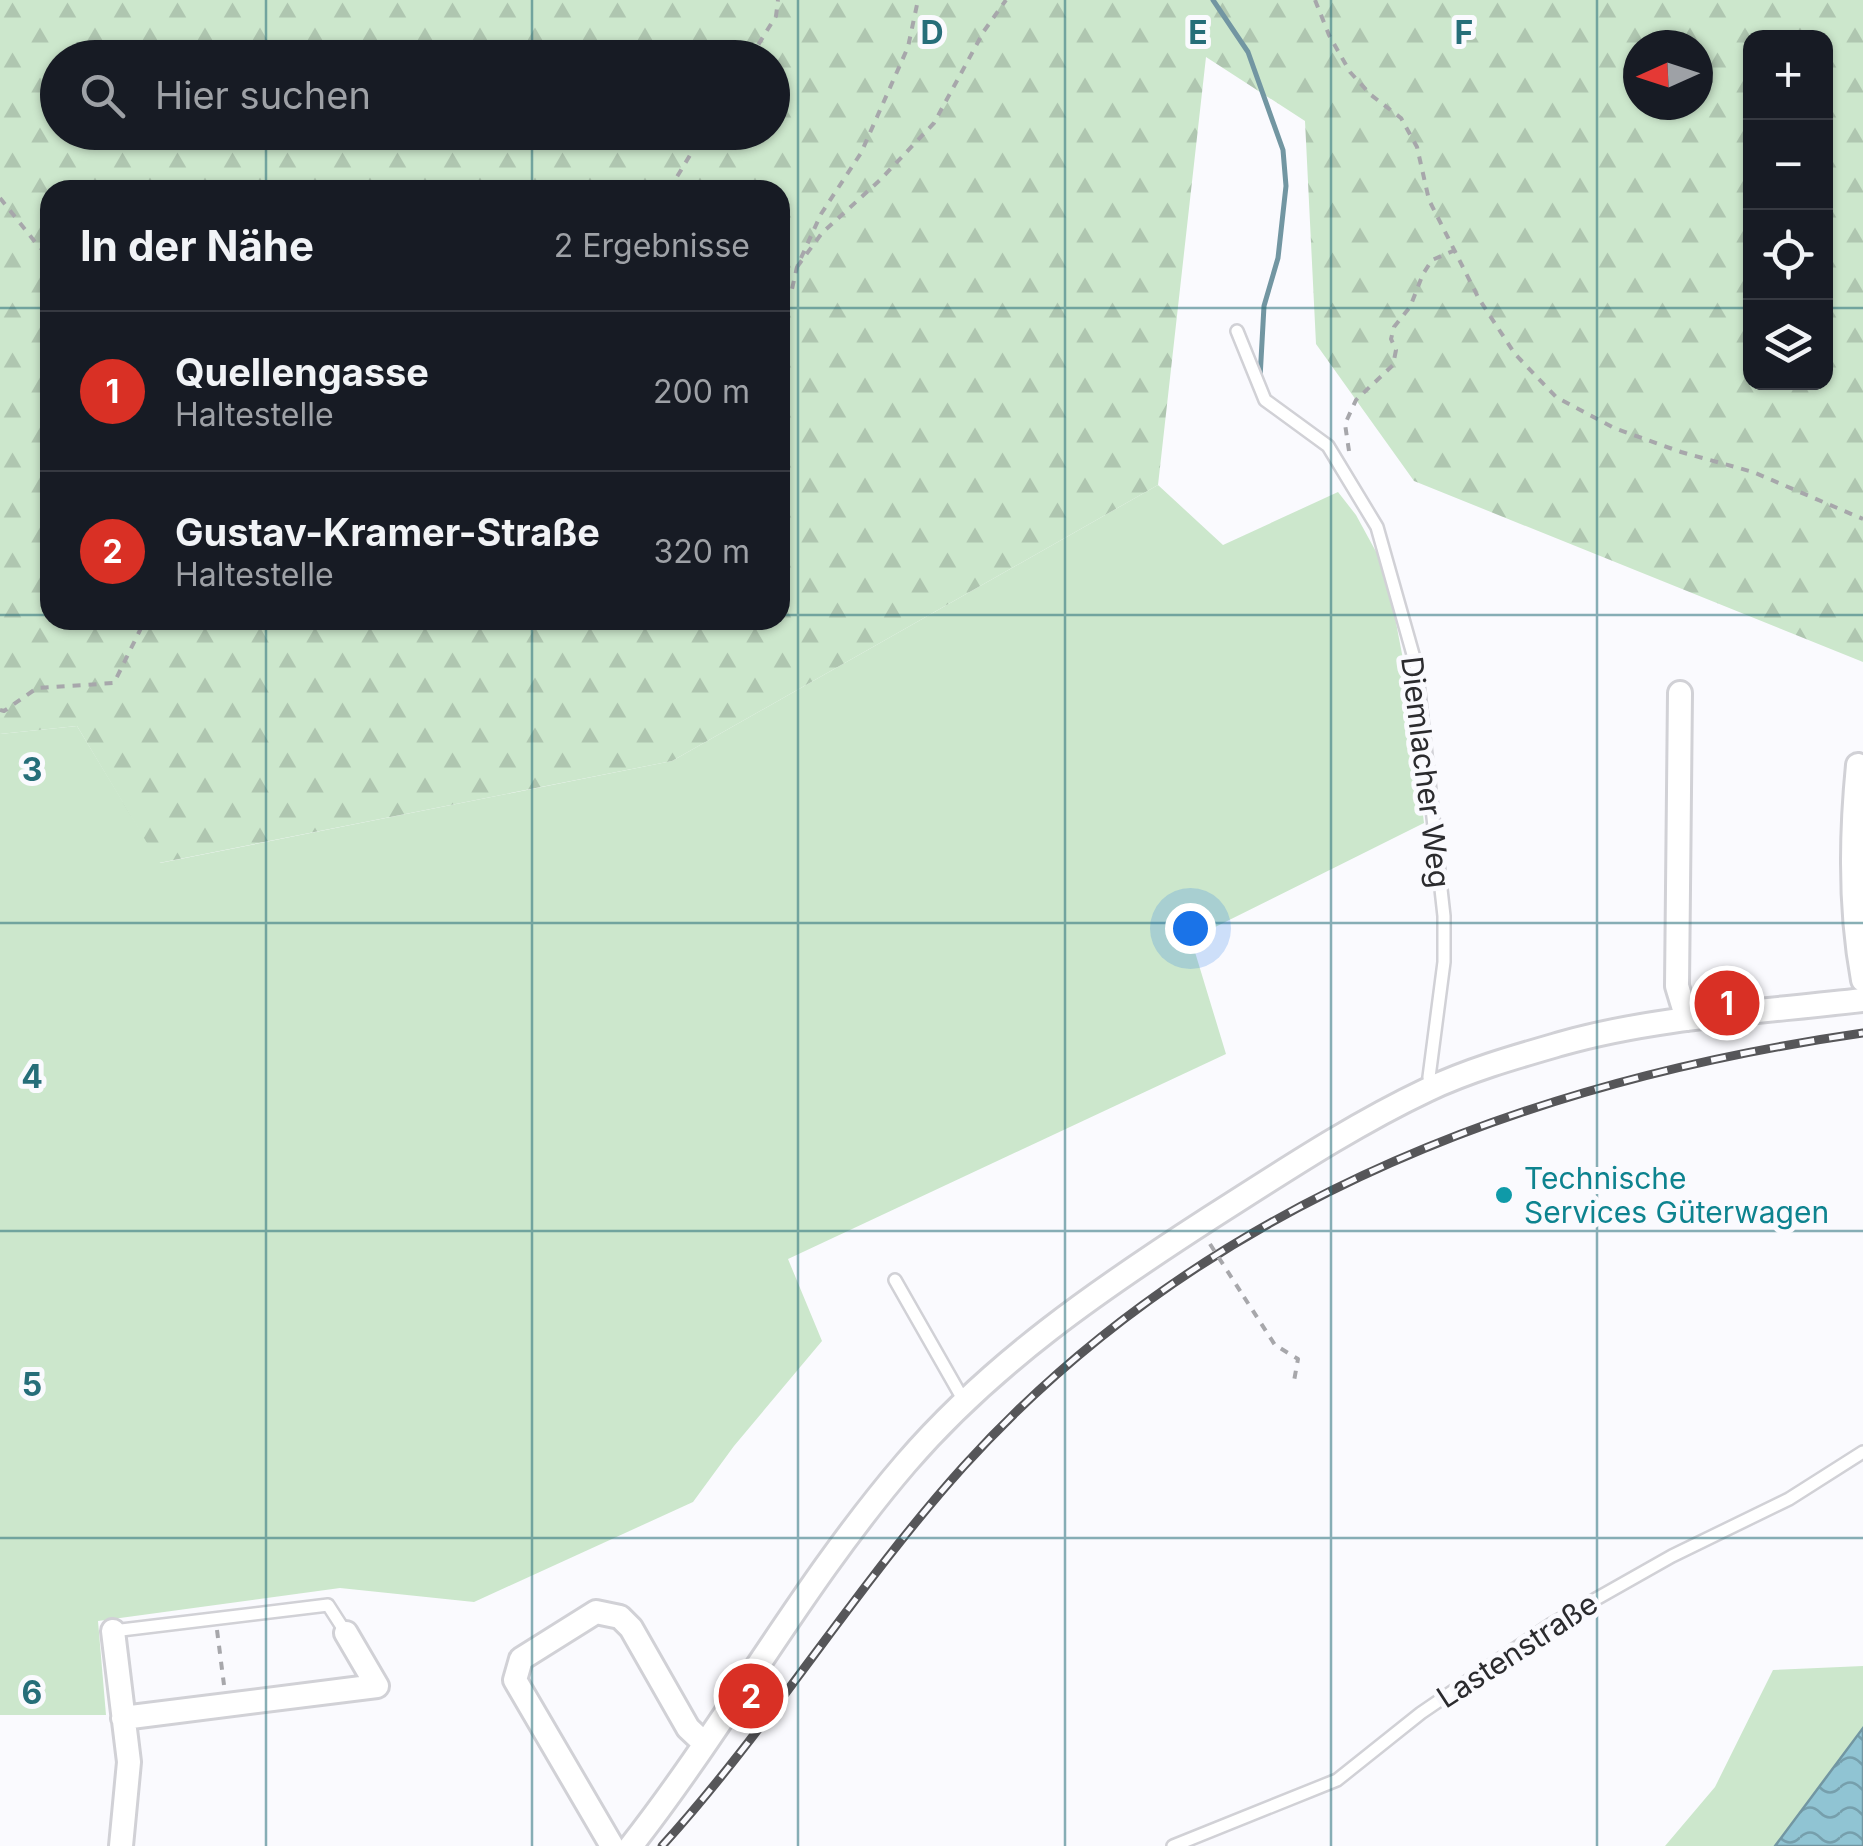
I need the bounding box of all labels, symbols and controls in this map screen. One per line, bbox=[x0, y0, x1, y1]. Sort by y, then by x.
text: D bbox=[920, 13, 944, 52]
text: E bbox=[1188, 13, 1208, 52]
text: F bbox=[1455, 13, 1473, 52]
north arrow bbox=[1623, 30, 1713, 120]
map controls bbox=[1743, 30, 1833, 390]
button: + bbox=[1743, 30, 1833, 120]
search box bbox=[40, 40, 790, 150]
icon: search bbox=[75, 68, 130, 123]
text: Hier suchen bbox=[155, 72, 371, 118]
button: − bbox=[1743, 120, 1833, 210]
button: locate bbox=[1743, 210, 1833, 300]
text: In der Nähe bbox=[80, 220, 314, 271]
text: 2 Ergebnisse bbox=[554, 226, 750, 265]
button: layers bbox=[1743, 300, 1833, 390]
text: Quellengasse bbox=[175, 349, 429, 395]
text: 1 bbox=[106, 372, 119, 411]
text: 200 m bbox=[653, 372, 750, 411]
text: Haltestelle bbox=[175, 395, 334, 434]
text: Gustav-Kramer-Straße bbox=[175, 509, 600, 555]
text: 2 bbox=[102, 532, 123, 571]
text: 320 m bbox=[654, 532, 750, 571]
text: Haltestelle bbox=[175, 555, 334, 594]
street label: Diemlacher Weg bbox=[1394, 654, 1458, 890]
text: 3 bbox=[22, 750, 42, 789]
your location bbox=[1165, 903, 1216, 954]
pin: 1 bbox=[1694, 966, 1760, 1040]
text: 4 bbox=[21, 1057, 43, 1096]
place label: Technische Services Güterwagen bbox=[1524, 1160, 1829, 1230]
marker: Technische Services Güterwagen bbox=[1493, 1184, 1515, 1206]
text: 5 bbox=[22, 1365, 42, 1404]
street label: Lastenstraße bbox=[1430, 1585, 1604, 1715]
pin: 2 bbox=[718, 1658, 784, 1734]
text: 6 bbox=[22, 1673, 42, 1712]

